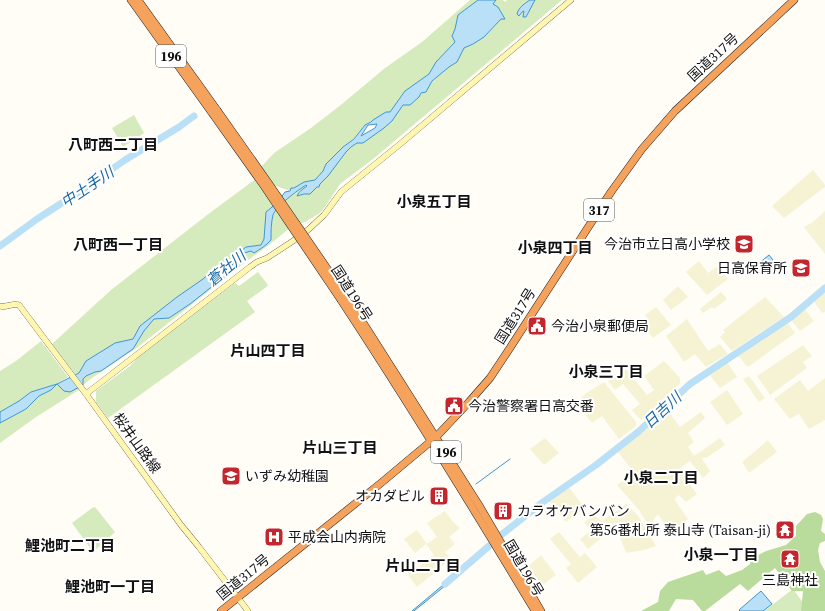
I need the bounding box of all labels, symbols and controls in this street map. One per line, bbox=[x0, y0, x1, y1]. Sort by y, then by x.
street label: 国道317号 bbox=[683, 28, 743, 86]
road number: 196 bbox=[156, 45, 186, 67]
district label: 八町西二丁目 bbox=[68, 134, 158, 155]
water label: 中土手川 bbox=[56, 160, 119, 212]
district label: 小泉五丁目 bbox=[396, 191, 472, 212]
road number: 317 bbox=[584, 199, 614, 221]
school or university icon: 今治市立日高小学校 bbox=[733, 233, 755, 255]
district label: 八町西一丁目 bbox=[73, 234, 163, 255]
place label: 今治市立日高小学校 bbox=[604, 234, 730, 254]
district label: 小泉四丁目 bbox=[517, 237, 593, 258]
water label: 蒼社川 bbox=[202, 244, 252, 291]
school or university icon: 日高保育所 bbox=[790, 257, 812, 279]
place label: 日高保育所 bbox=[717, 258, 787, 278]
street label: 国道196号 bbox=[326, 261, 378, 325]
street label: 国道317号 bbox=[490, 284, 540, 348]
public building icon: 今治小泉郵便局 bbox=[526, 315, 548, 337]
place label: 今治小泉郵便局 bbox=[551, 316, 649, 336]
district label: 片山四丁目 bbox=[230, 340, 306, 361]
district label: 小泉三丁目 bbox=[568, 361, 644, 382]
water label: 日吉川 bbox=[638, 386, 687, 433]
public building icon: 今治警察署日高交番 bbox=[443, 395, 465, 417]
place label: 今治警察署日高交番 bbox=[468, 396, 594, 416]
street label: 桜井山路線 bbox=[108, 409, 166, 477]
district label: 片山三丁目 bbox=[302, 437, 378, 458]
road number: 196 bbox=[431, 441, 461, 463]
school or university icon: いずみ幼稚園 bbox=[220, 465, 242, 487]
place label: いずみ幼稚園 bbox=[245, 466, 329, 486]
district label: 小泉二丁目 bbox=[623, 467, 699, 488]
building icon: オカダビル bbox=[428, 485, 450, 507]
place label: オカダビル bbox=[355, 486, 425, 506]
building icon: カラオケバンバン bbox=[492, 500, 514, 522]
place label: カラオケバンバン bbox=[517, 501, 630, 521]
temple icon: 第56番札所 泰山寺 (Taisan-ji) bbox=[774, 519, 796, 541]
place label: 第56番札所 泰山寺 (Taisan-ji) bbox=[590, 520, 771, 540]
hospital icon: 平成会山内病院 bbox=[263, 526, 285, 548]
place label: 平成会山内病院 bbox=[288, 527, 386, 547]
district label: 鯉池町二丁目 bbox=[25, 535, 115, 556]
street label: 国道196号 bbox=[499, 536, 549, 600]
district label: 小泉一丁目 bbox=[683, 544, 759, 565]
temple icon: 三島神社 bbox=[779, 548, 801, 570]
street label: 国道317号 bbox=[212, 549, 274, 605]
district label: 片山二丁目 bbox=[385, 555, 461, 576]
place label: 三島神社 bbox=[762, 570, 818, 590]
district label: 鯉池町一丁目 bbox=[65, 576, 155, 597]

